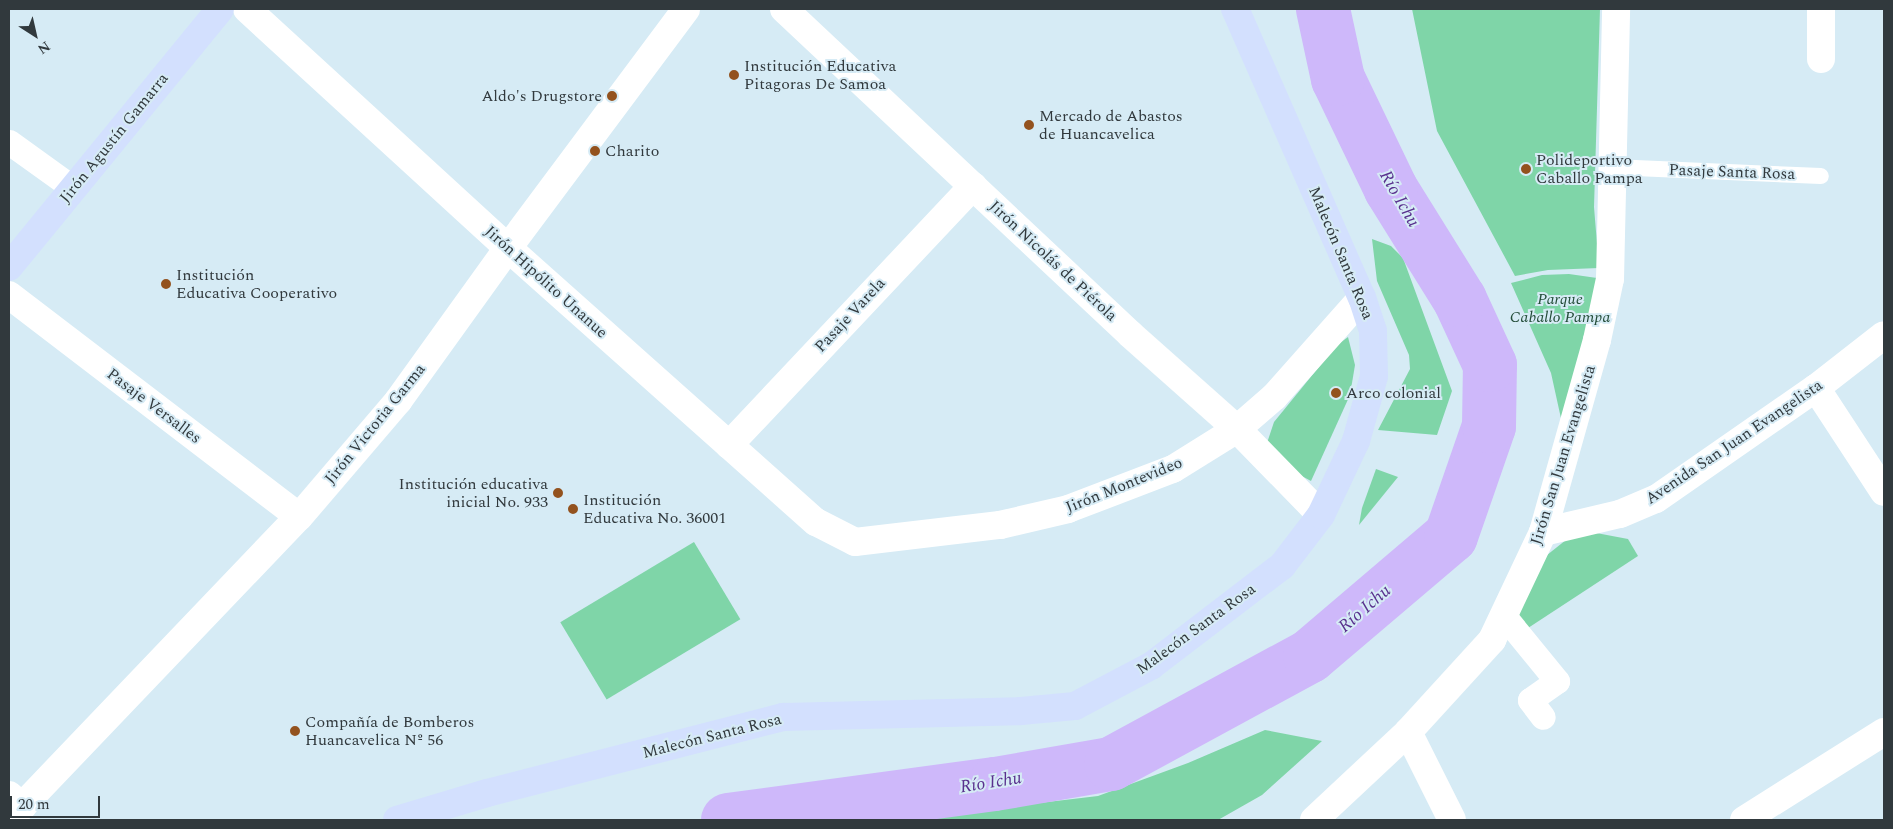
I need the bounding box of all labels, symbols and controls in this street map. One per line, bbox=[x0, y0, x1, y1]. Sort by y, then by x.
north arrow bbox=[10, 10, 60, 60]
text: N bbox=[33, 36, 55, 60]
place label: Institución Educativa Pitagoras De Samoa bbox=[744, 56, 896, 94]
street label: Jirón Agustín Gamarra bbox=[56, 69, 172, 207]
marker: Institución Educativa Pitagoras De Samoa bbox=[728, 69, 740, 81]
place label: Aldo's Drugstore bbox=[482, 86, 602, 106]
marker: Aldo's Drugstore bbox=[606, 90, 618, 102]
place label: Mercado de Abastos de Huancavelica bbox=[1039, 106, 1183, 144]
marker: Mercado de Abastos de Huancavelica bbox=[1023, 119, 1035, 131]
place label: Charito bbox=[605, 141, 659, 161]
marker: Charito bbox=[589, 145, 601, 157]
place label: Polideportivo Caballo Pampa bbox=[1536, 150, 1643, 188]
street label: Pasaje Santa Rosa bbox=[1668, 160, 1796, 184]
marker: Polideportivo Caballo Pampa bbox=[1520, 163, 1532, 175]
water label: Río Ichu bbox=[1374, 167, 1424, 231]
street label: Malecón Santa Rosa bbox=[1304, 184, 1378, 322]
street label: Jirón Nicolás de Piérola bbox=[985, 197, 1121, 325]
street label: Jirón Hipólito Unanue bbox=[481, 222, 611, 342]
place label: Institución Educativa Cooperativo bbox=[176, 265, 337, 303]
street label: Pasaje Varela bbox=[811, 274, 889, 356]
marker: Institución Educativa Cooperativo bbox=[160, 278, 172, 290]
park label: Parque Caballo Pampa bbox=[1510, 289, 1610, 327]
street label: Jirón Victoria Garma bbox=[321, 360, 429, 488]
street label: Jirón San Juan Evangelista bbox=[1526, 363, 1600, 547]
street label: Pasaje Versalles bbox=[103, 364, 205, 448]
street label: Avenida San Juan Evangelista bbox=[1642, 376, 1826, 508]
place label: Arco colonial bbox=[1346, 383, 1441, 403]
marker: Arco colonial bbox=[1330, 387, 1342, 399]
street label: Jirón Montevideo bbox=[1063, 453, 1185, 517]
place label: Institución educativa inicial No. 933 bbox=[398, 474, 548, 512]
marker: Institución educativa inicial No. 933 bbox=[552, 487, 564, 499]
place label: Institución Educativa No. 36001 bbox=[583, 490, 726, 528]
marker: Institución Educativa No. 36001 bbox=[567, 503, 579, 515]
street label: Malecón Santa Rosa bbox=[1133, 579, 1259, 679]
water label: Río Ichu bbox=[1334, 580, 1396, 638]
street label: Malecón Santa Rosa bbox=[641, 709, 783, 763]
place label: Compañía de Bomberos Huancavelica Nº 56 bbox=[305, 712, 474, 750]
marker: Compañía de Bomberos Huancavelica Nº 56 bbox=[289, 725, 301, 737]
water label: Río Ichu bbox=[959, 767, 1023, 799]
scale bar bbox=[12, 786, 102, 818]
text: 20 m bbox=[18, 793, 50, 816]

